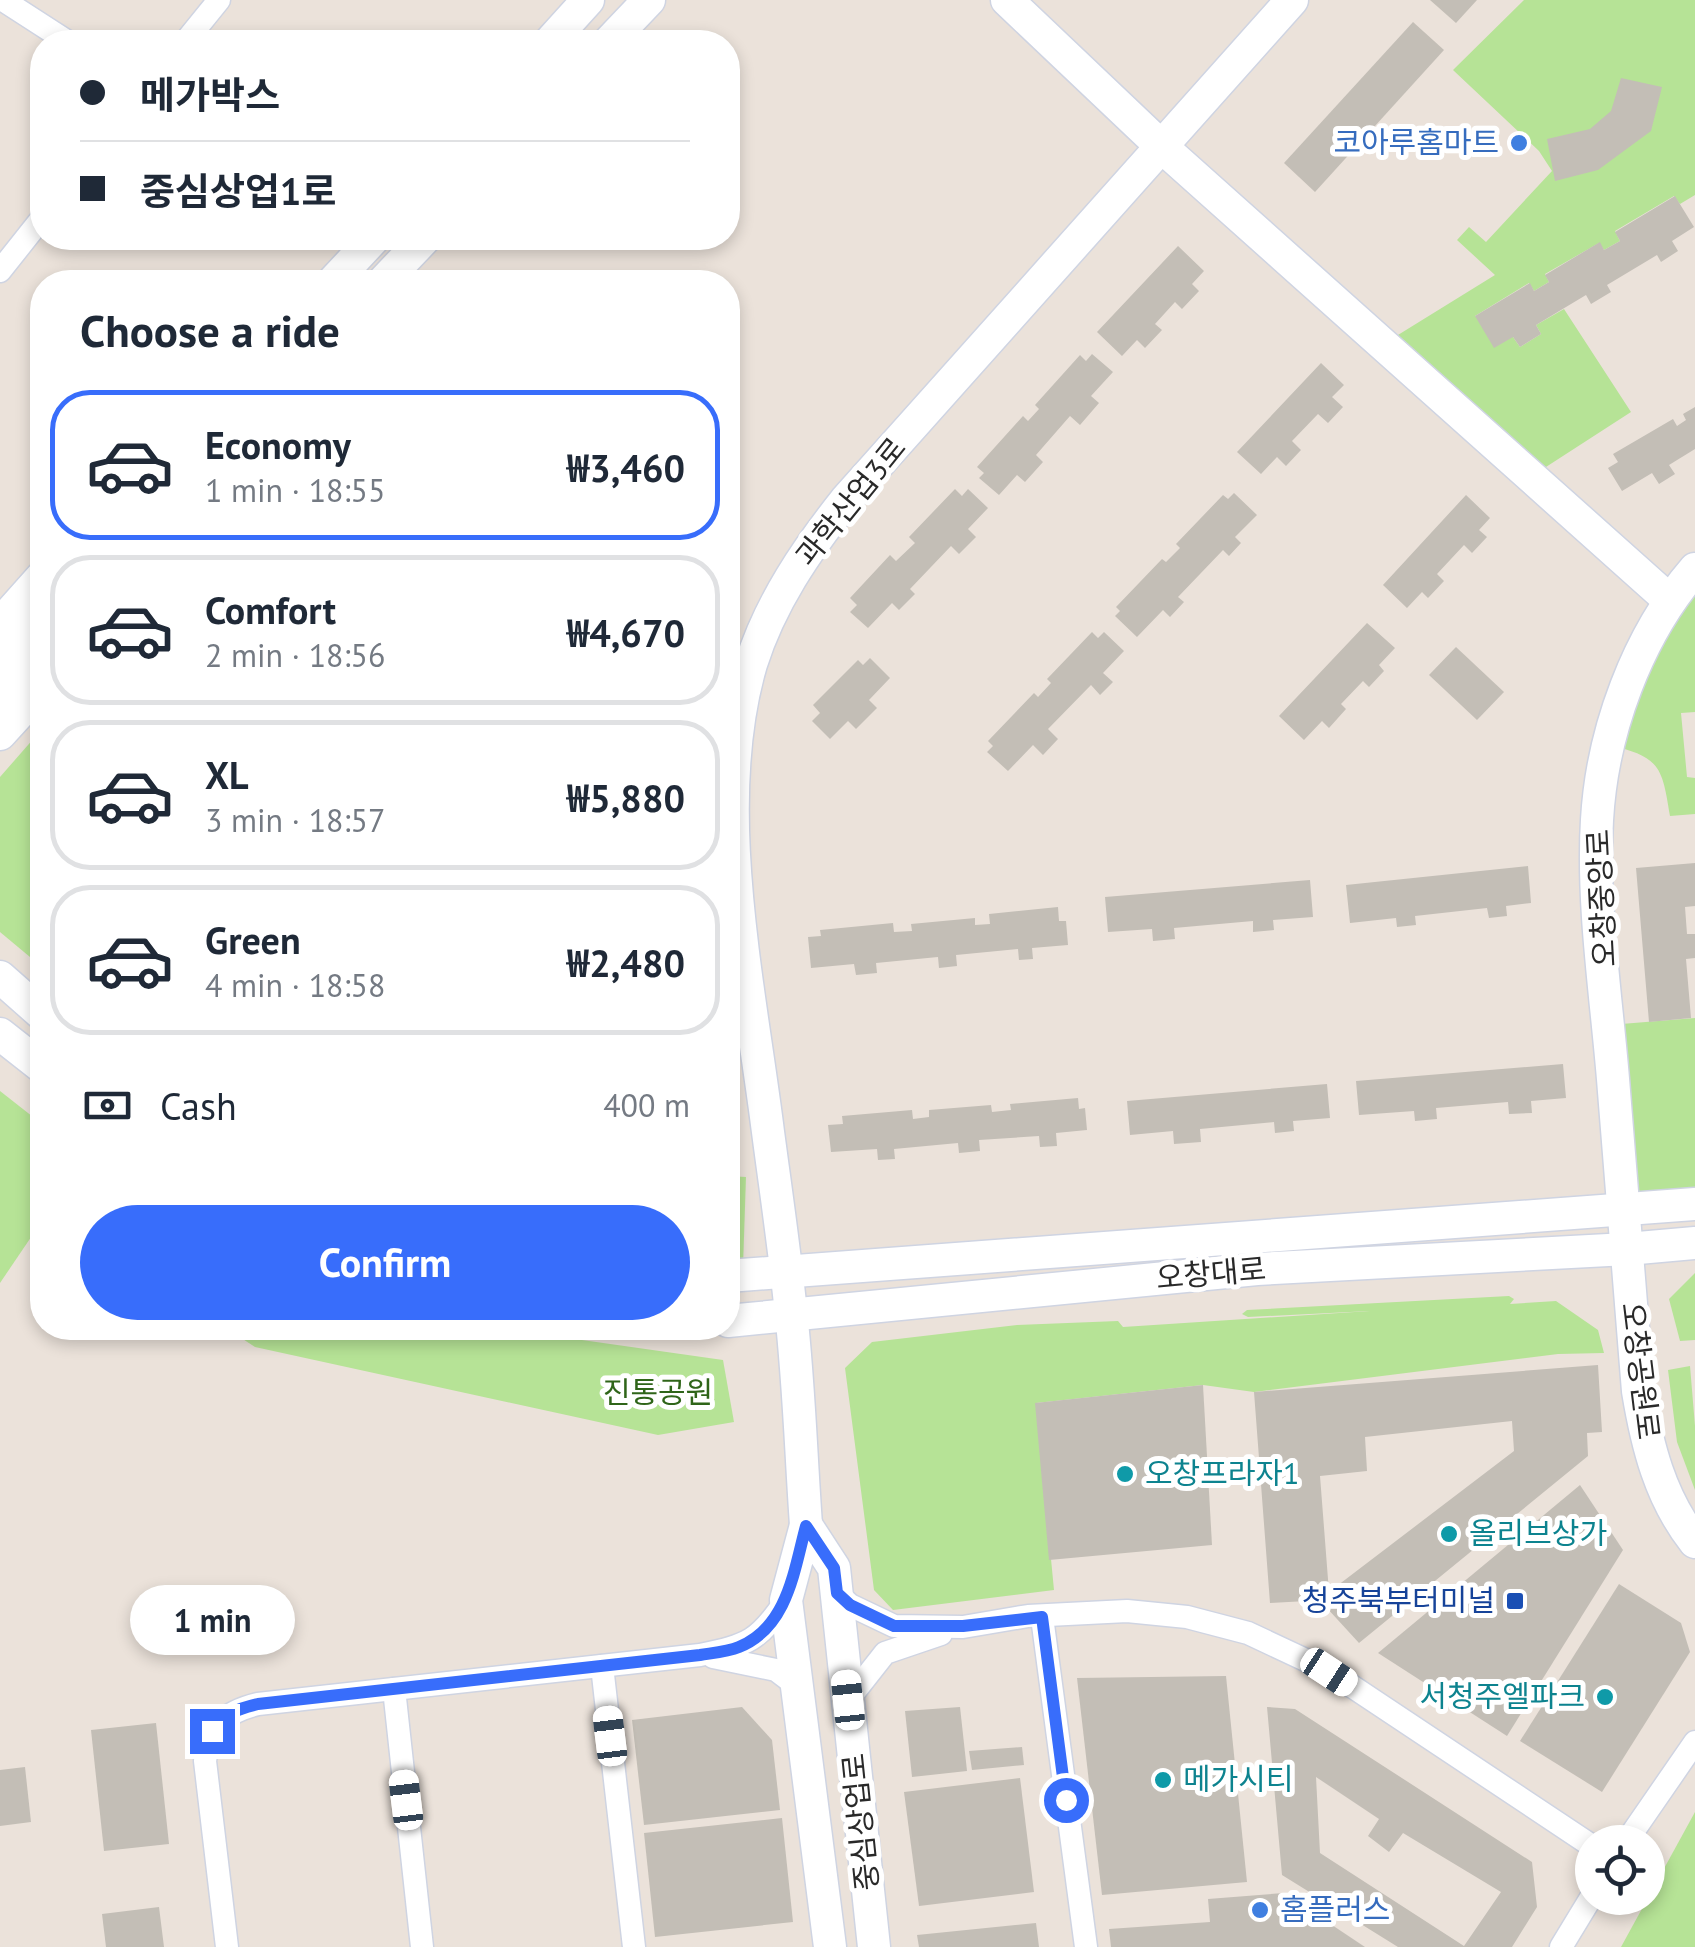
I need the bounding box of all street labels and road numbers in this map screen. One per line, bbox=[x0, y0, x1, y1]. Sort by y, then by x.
street label: 과학산업3로 bbox=[786, 429, 914, 573]
street label: 오창중앙로 bbox=[1577, 828, 1624, 968]
street label: 오창대로 bbox=[1154, 1248, 1268, 1297]
street label: 오창공원로 bbox=[1614, 1300, 1669, 1442]
street label: 중심상업로 bbox=[833, 1751, 886, 1893]

